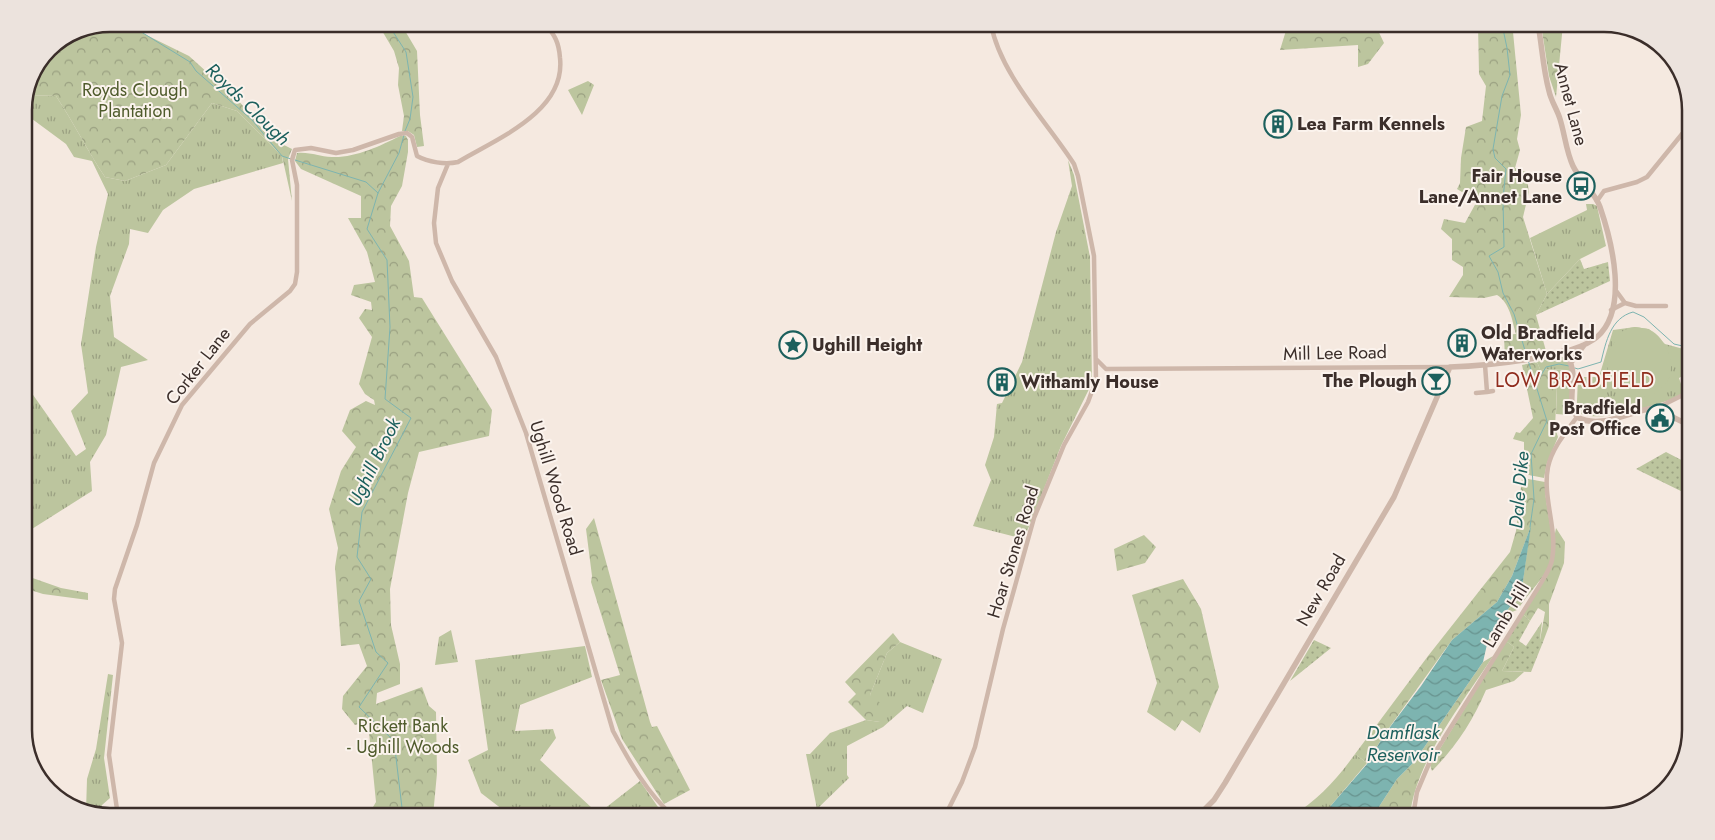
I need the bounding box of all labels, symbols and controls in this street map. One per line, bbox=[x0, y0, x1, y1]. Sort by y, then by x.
water label: Royds Clough bbox=[200, 57, 296, 151]
street label: Annet Lane bbox=[1547, 59, 1595, 149]
park label: Royds Clough Plantation bbox=[82, 77, 188, 124]
building icon: Lea Farm Kennels bbox=[1263, 109, 1293, 139]
place label: Lea Farm Kennels bbox=[1297, 111, 1445, 137]
place label: Fair House Lane/Annet Lane bbox=[1419, 163, 1562, 210]
bus stop icon: Fair House Lane/Annet Lane bbox=[1566, 171, 1596, 201]
place label: Old Bradfield Waterworks bbox=[1481, 320, 1595, 367]
street label: Corker Lane bbox=[159, 322, 237, 410]
building icon: Old Bradfield Waterworks bbox=[1447, 328, 1477, 358]
place icon: Ughill Height bbox=[778, 330, 808, 360]
place label: Ughill Height bbox=[812, 332, 923, 358]
street label: Mill Lee Road bbox=[1283, 339, 1387, 367]
bar icon: The Plough bbox=[1421, 366, 1451, 396]
district label: LOW BRADFIELD bbox=[1495, 366, 1655, 395]
building icon: Withamly House bbox=[987, 367, 1017, 397]
place label: The Plough bbox=[1323, 368, 1417, 394]
place label: Withamly House bbox=[1021, 369, 1159, 395]
place label: Bradfield Post Office bbox=[1549, 395, 1641, 442]
public building icon: Bradfield Post Office bbox=[1645, 403, 1675, 433]
water label: Ughill Brook bbox=[341, 412, 407, 511]
street label: Ughill Wood Road bbox=[523, 417, 589, 559]
water label: Dale Dike bbox=[1502, 450, 1536, 530]
street label: Hoar Stones Road bbox=[981, 483, 1045, 621]
street label: New Road bbox=[1290, 549, 1352, 631]
street label: Lamb Hill bbox=[1476, 577, 1536, 653]
park label: Rickett Bank - Ughill Woods bbox=[347, 713, 459, 760]
water label: Damflask Reservoir bbox=[1367, 719, 1441, 768]

